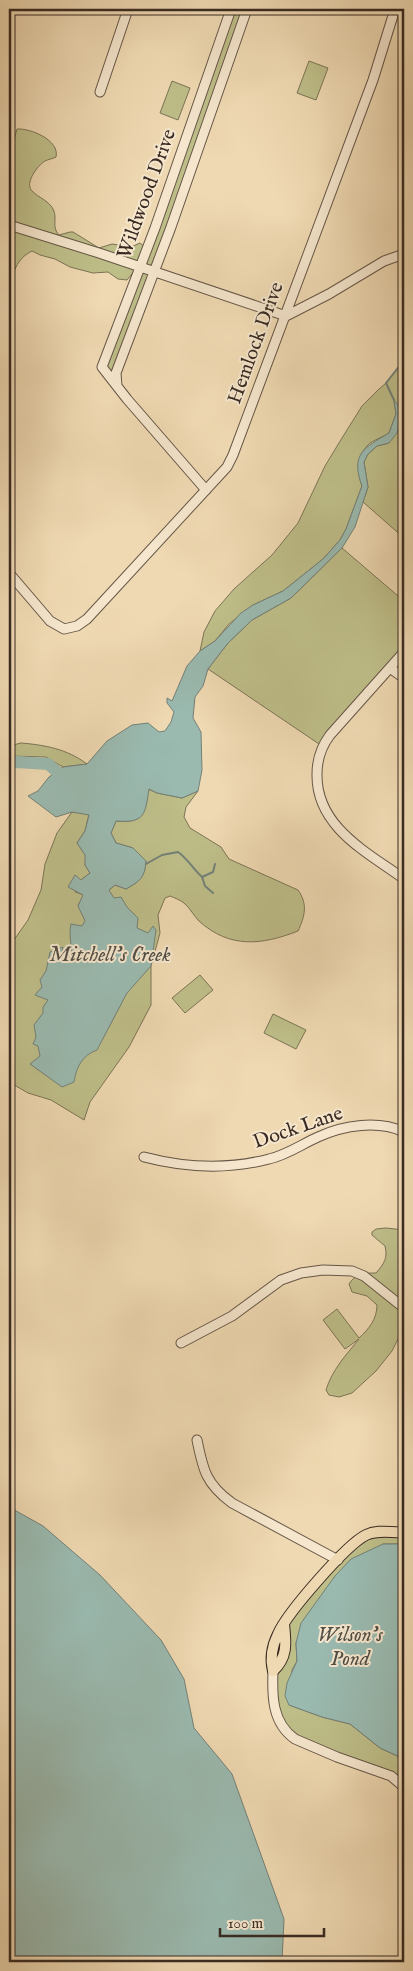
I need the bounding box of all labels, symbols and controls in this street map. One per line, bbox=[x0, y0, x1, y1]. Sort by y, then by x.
street label: Wildwood Drive bbox=[112, 126, 182, 262]
street label: Hemlock Drive bbox=[222, 279, 290, 407]
water label: Mitchell's Creek bbox=[49, 942, 171, 969]
street label: Dock Lane bbox=[250, 1101, 346, 1155]
water label: Wilson's Pond bbox=[317, 1622, 384, 1673]
scale bar bbox=[220, 1906, 324, 1938]
text: 100 m bbox=[228, 1914, 264, 1933]

